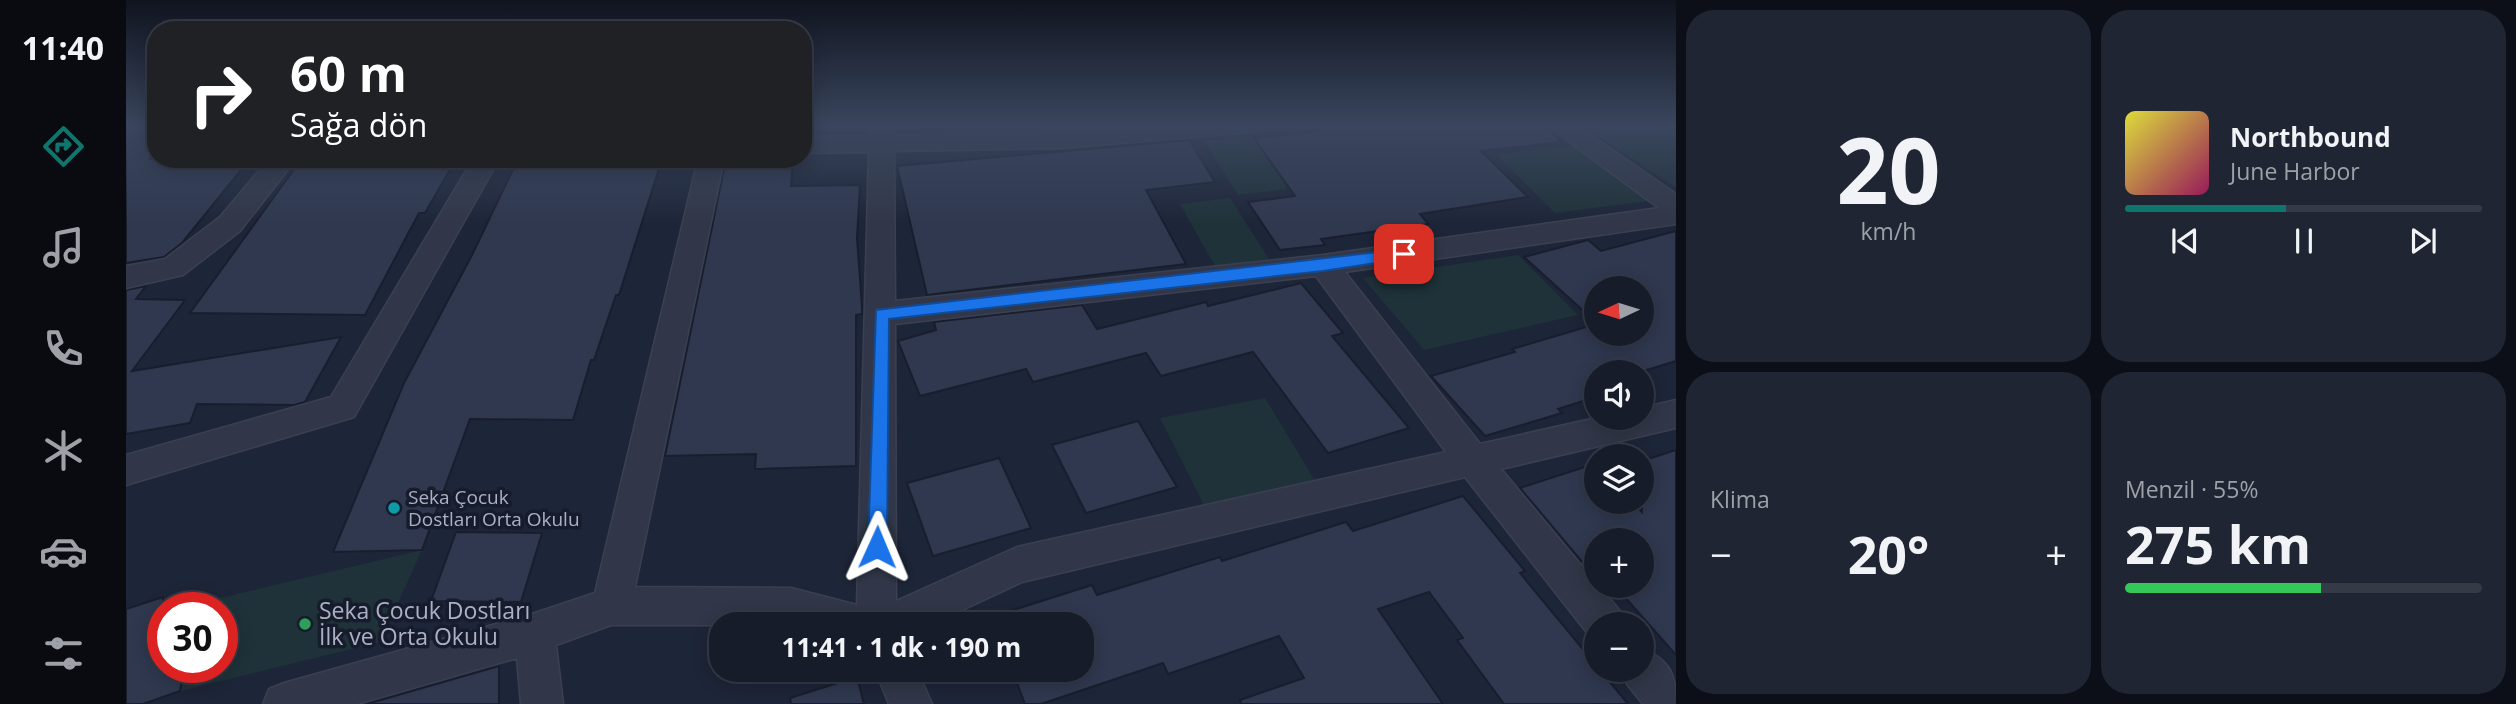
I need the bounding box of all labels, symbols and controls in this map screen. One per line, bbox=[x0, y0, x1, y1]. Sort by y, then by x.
text: 11:40 bbox=[22, 26, 104, 69]
text: 60 m bbox=[290, 40, 407, 106]
icon: right bbox=[175, 49, 266, 140]
text: Sağa dön bbox=[290, 103, 427, 146]
text: 20 bbox=[1836, 107, 1941, 231]
text: Northbound bbox=[2230, 119, 2391, 155]
icon: directions bbox=[39, 122, 88, 171]
text: June Harbor bbox=[2230, 155, 2360, 187]
text: km/h bbox=[1861, 215, 1916, 247]
icon: previous bbox=[2166, 222, 2204, 260]
icon: pause bbox=[2285, 222, 2323, 260]
icon: next bbox=[2404, 222, 2442, 260]
icon: music bbox=[39, 223, 88, 272]
pin bbox=[1374, 224, 1434, 284]
icon: arrive bbox=[1385, 235, 1423, 273]
north arrow bbox=[1584, 276, 1654, 346]
map controls bbox=[1584, 276, 1654, 682]
icon: phone bbox=[39, 324, 88, 373]
button: sound bbox=[1584, 360, 1654, 430]
icon: climate bbox=[39, 426, 88, 475]
button: layers bbox=[1584, 444, 1654, 514]
text: Menzil · 55% bbox=[2125, 473, 2258, 505]
text: Klima bbox=[1710, 483, 1770, 515]
place label: Seka Çocuk Dostları Orta Okulu bbox=[408, 484, 580, 532]
marker: Seka Çocuk Dostları Orta Okulu bbox=[386, 500, 402, 516]
text: 275 km bbox=[2125, 508, 2311, 579]
position arrow bbox=[840, 510, 914, 584]
text: 20° bbox=[1848, 518, 1929, 589]
icon: car bbox=[39, 527, 88, 576]
button: + bbox=[1584, 528, 1654, 598]
text: − bbox=[1710, 528, 1732, 580]
text: + bbox=[2045, 528, 2067, 580]
speed limit sign: 30 bbox=[147, 592, 238, 683]
place label: Seka Çocuk Dostları İlk ve Orta Okulu bbox=[319, 594, 530, 652]
button: − bbox=[1584, 612, 1654, 682]
marker: Seka Çocuk Dostları İlk ve Orta Okulu bbox=[297, 616, 313, 632]
icon: filters bbox=[39, 629, 88, 678]
text: 11:41 · 1 dk · 190 m bbox=[782, 629, 1021, 665]

